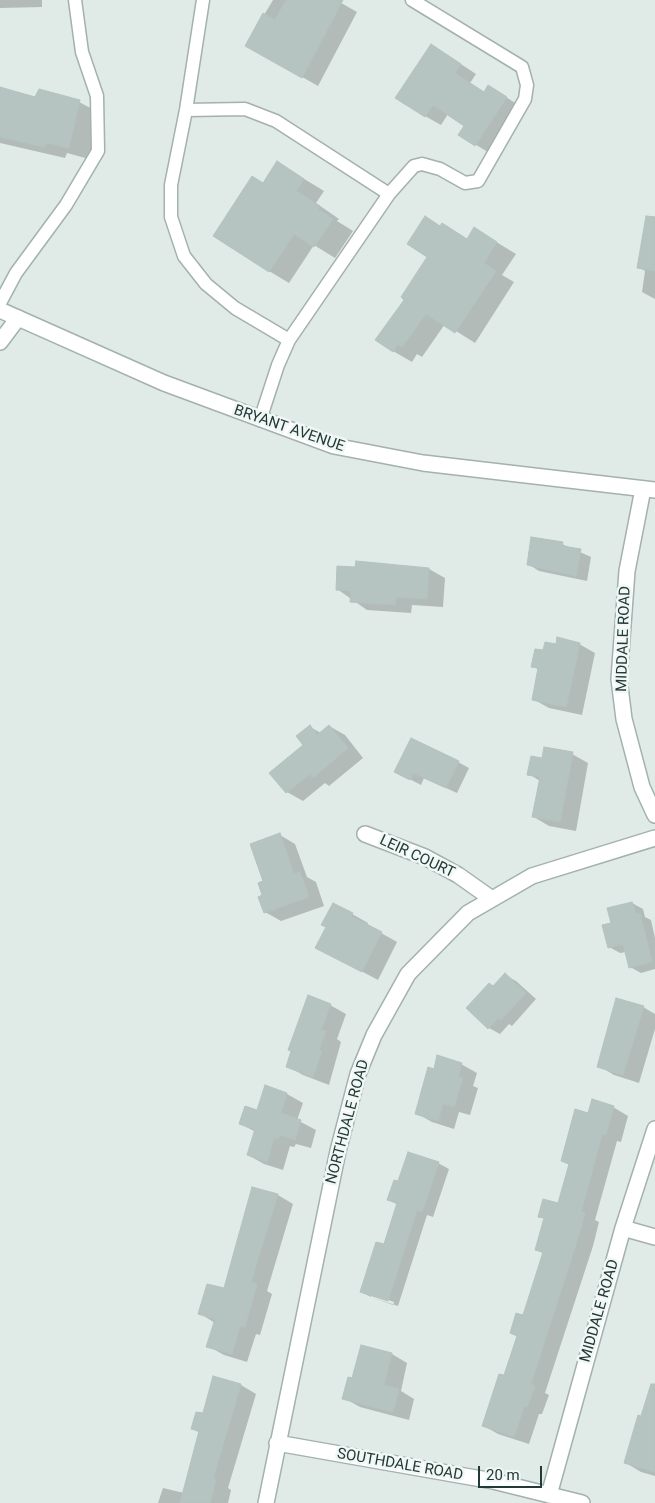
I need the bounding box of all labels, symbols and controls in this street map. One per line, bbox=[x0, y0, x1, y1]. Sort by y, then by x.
street label: BRYANT AVENUE bbox=[231, 402, 347, 456]
street label: MIDDALE ROAD bbox=[613, 586, 635, 692]
street label: LEIR COURT bbox=[376, 832, 458, 882]
street label: NORTHDALE ROAD bbox=[323, 1058, 373, 1186]
street label: MIDDALE ROAD bbox=[577, 1258, 623, 1364]
street label: SOUTHDALE ROAD bbox=[336, 1445, 464, 1485]
scale bar bbox=[480, 1456, 544, 1488]
text: 20 m bbox=[486, 1466, 520, 1484]

